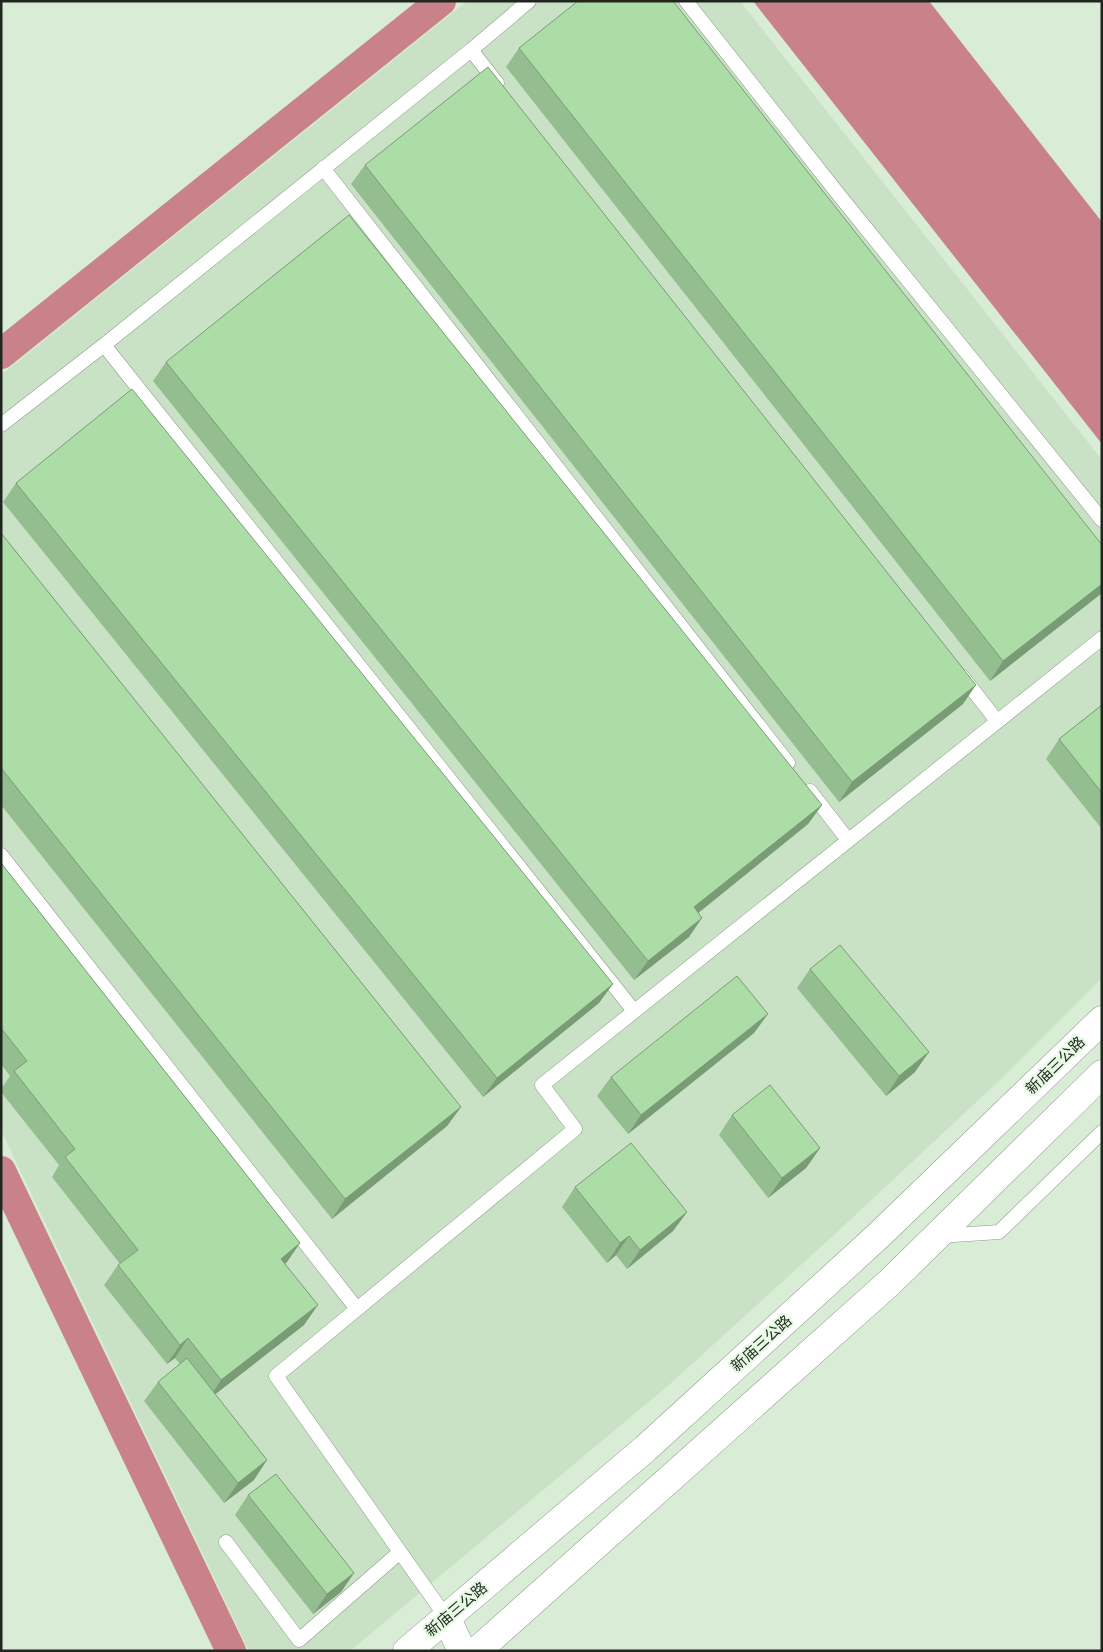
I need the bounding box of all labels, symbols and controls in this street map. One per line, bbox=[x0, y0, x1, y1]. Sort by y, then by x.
street label: 新庙三公路 bbox=[1021, 1032, 1089, 1098]
street label: 新庙三公路 bbox=[727, 1311, 795, 1375]
street label: 新庙三公路 bbox=[421, 1578, 491, 1640]

